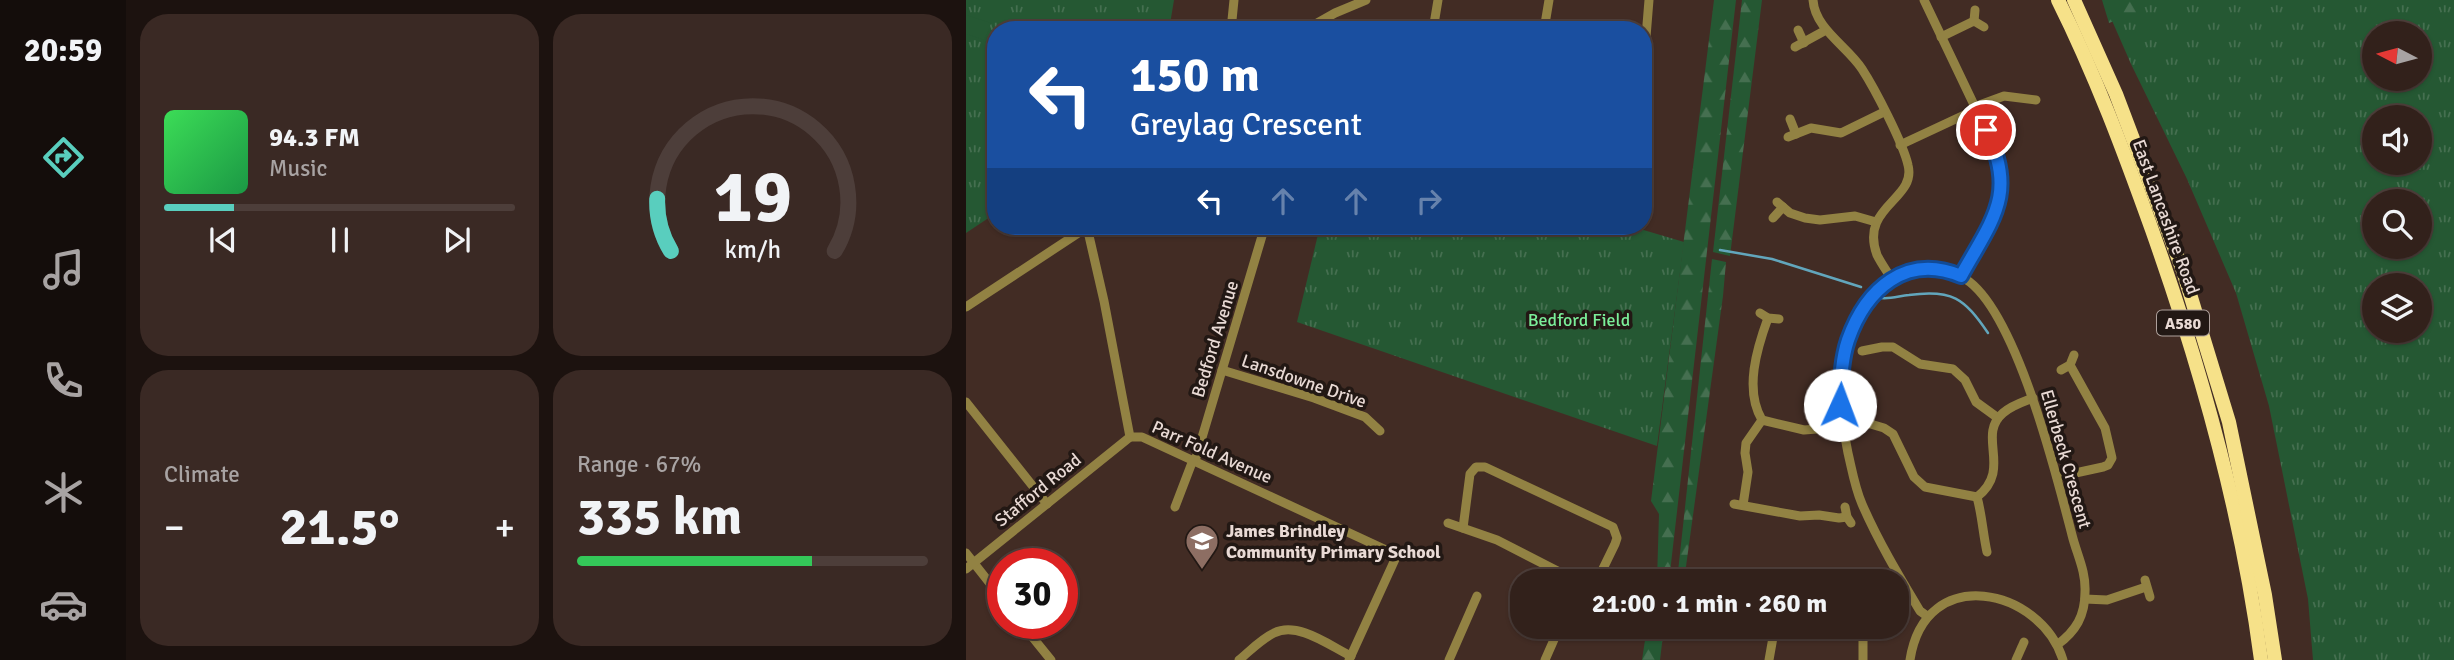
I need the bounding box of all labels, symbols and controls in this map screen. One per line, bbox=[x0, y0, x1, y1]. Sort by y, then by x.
north arrow bbox=[2362, 21, 2432, 91]
map controls bbox=[2362, 21, 2432, 343]
text: 20:59 bbox=[24, 31, 102, 70]
text: 150 m bbox=[1130, 45, 1260, 105]
icon: left bbox=[1015, 49, 1106, 140]
pin bbox=[1956, 100, 2016, 160]
text: Greylag Crescent bbox=[1130, 105, 1362, 144]
button: sound bbox=[2362, 105, 2432, 175]
icon: arrive bbox=[1967, 111, 2005, 149]
text: 94.3 FM bbox=[269, 122, 360, 154]
icon: directions bbox=[39, 133, 88, 182]
street label: East Lancashire Road bbox=[2128, 136, 2204, 298]
text: 19 bbox=[713, 153, 792, 242]
text: Music bbox=[269, 154, 327, 183]
icon: left bbox=[1191, 182, 1229, 220]
icon: ahead bbox=[1264, 182, 1302, 220]
icon: ahead bbox=[1337, 182, 1375, 220]
icon: right bbox=[1410, 182, 1448, 220]
button: search bbox=[2362, 189, 2432, 259]
icon: previous bbox=[204, 221, 242, 259]
icon: pause bbox=[321, 221, 359, 259]
icon: next bbox=[438, 221, 476, 259]
text: km/h bbox=[724, 234, 781, 265]
icon: music bbox=[39, 245, 88, 294]
button: layers bbox=[2362, 273, 2432, 343]
street label: Bedford Avenue bbox=[1187, 278, 1243, 400]
park label: Bedford Field bbox=[1528, 309, 1630, 331]
road number: A580 bbox=[2157, 310, 2209, 336]
street label: Lansdowne Drive bbox=[1239, 349, 1369, 413]
icon: phone bbox=[39, 356, 88, 405]
position arrow bbox=[1803, 368, 1877, 442]
street label: Ellerbeck Crescent bbox=[2036, 387, 2096, 531]
street label: Parr Fold Avenue bbox=[1148, 416, 1276, 488]
street label: Stafford Road bbox=[990, 449, 1086, 531]
text: Range · 67% bbox=[577, 450, 701, 479]
text: Climate bbox=[164, 460, 240, 489]
icon: climate bbox=[39, 468, 88, 517]
text: 335 km bbox=[577, 485, 742, 549]
text: 21.5° bbox=[280, 495, 399, 559]
text: − bbox=[164, 504, 185, 551]
text: + bbox=[494, 504, 515, 551]
place label: James Brindley Community Primary School bbox=[1226, 520, 1441, 563]
school or university icon: James Brindley Community Primary School bbox=[1183, 522, 1221, 571]
speed limit sign: 30 bbox=[987, 548, 1078, 639]
icon: car bbox=[39, 580, 88, 629]
text: 21:00 · 1 min · 260 m bbox=[1592, 588, 1827, 620]

